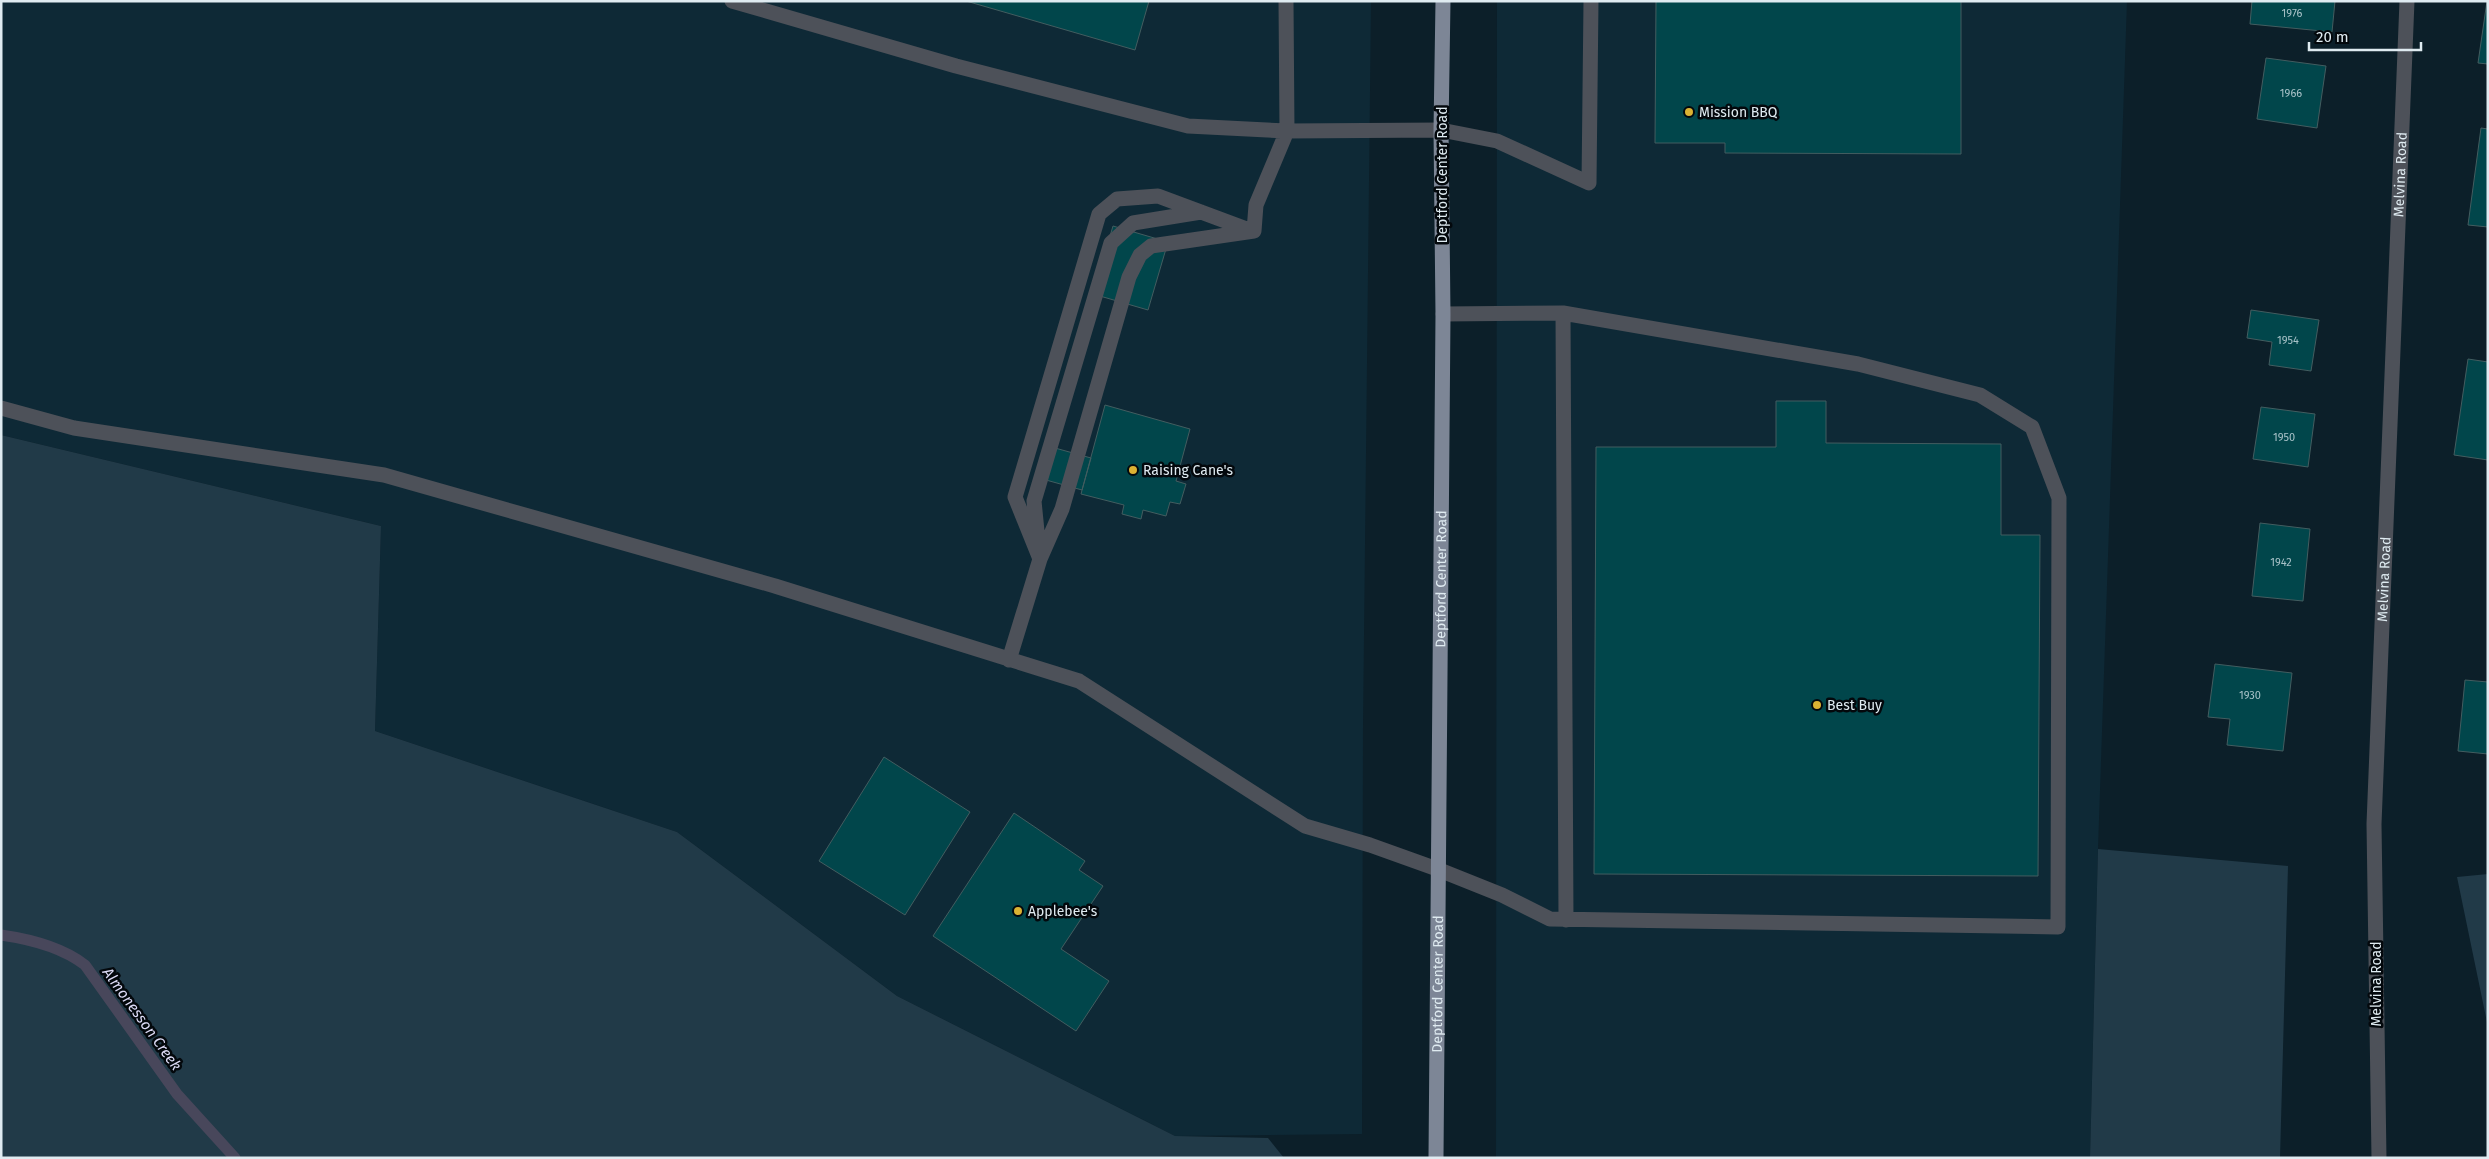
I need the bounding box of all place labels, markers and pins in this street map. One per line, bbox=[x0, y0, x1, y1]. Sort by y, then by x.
place label: Mission BBQ bbox=[1699, 104, 1778, 121]
marker: Mission BBQ bbox=[1683, 106, 1695, 118]
place label: Raising Cane's bbox=[1143, 462, 1234, 479]
marker: Raising Cane's bbox=[1127, 464, 1139, 476]
place label: Best Buy bbox=[1827, 697, 1882, 714]
marker: Best Buy bbox=[1811, 699, 1823, 711]
place label: Applebee's bbox=[1028, 903, 1098, 920]
marker: Applebee's bbox=[1012, 905, 1024, 917]

